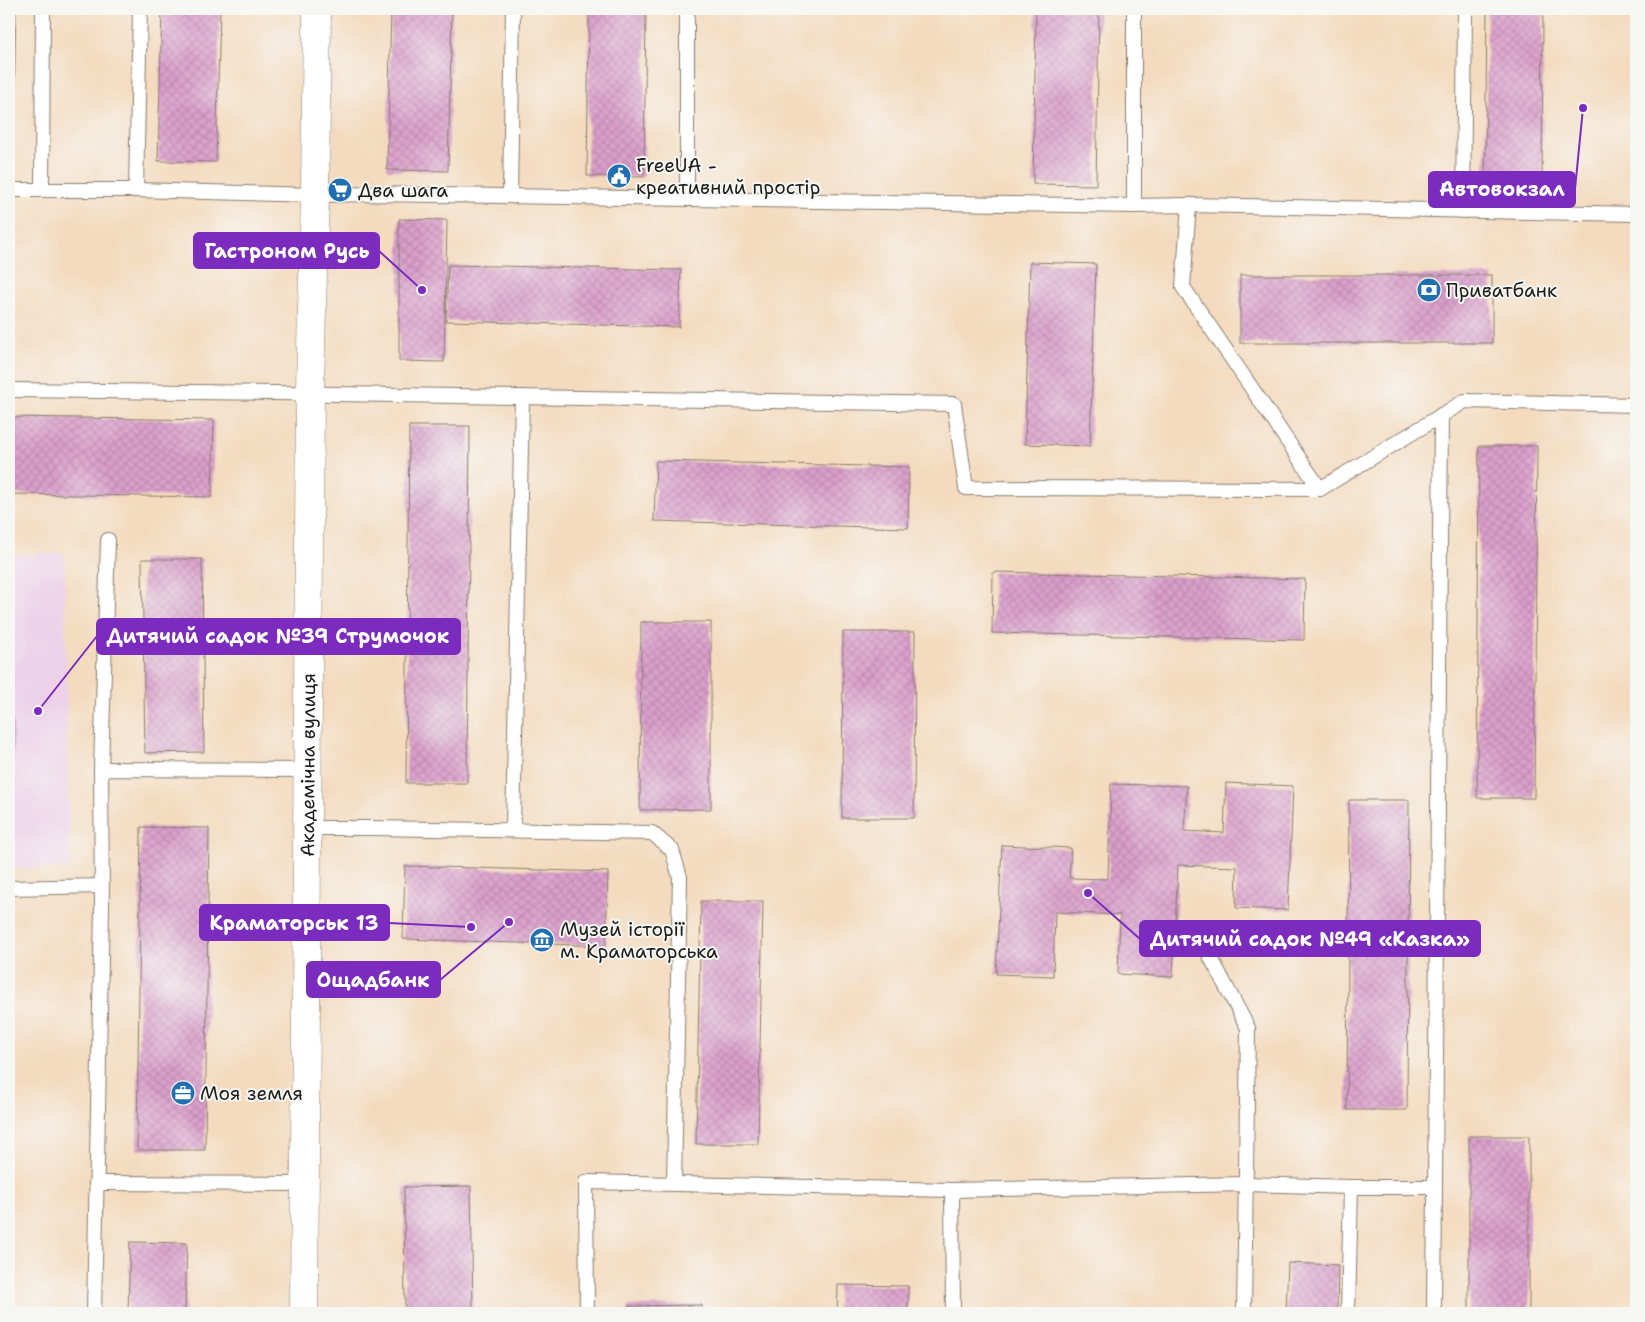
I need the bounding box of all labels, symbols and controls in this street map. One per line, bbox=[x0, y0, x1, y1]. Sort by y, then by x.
place label: FreeUA - креативний простір bbox=[636, 153, 820, 200]
public building icon: FreeUA - креативний простір bbox=[606, 163, 632, 189]
callout: Автовокзал bbox=[1429, 172, 1575, 207]
text: Автовокзал bbox=[1439, 176, 1565, 202]
supermarket icon: Два шага bbox=[327, 177, 353, 203]
place label: Два шага bbox=[358, 178, 448, 203]
callout: Гастроном Русь bbox=[194, 233, 379, 268]
text: Гастроном Русь bbox=[205, 238, 369, 264]
bank icon: Приватбанк bbox=[1416, 277, 1442, 303]
place label: Приватбанк bbox=[1446, 278, 1557, 303]
callout: Дитячий садок №39 Струмочок bbox=[97, 619, 460, 654]
text: Дитячий садок №39 Струмочок bbox=[107, 623, 450, 649]
street label: Академічна вулиця bbox=[294, 673, 321, 857]
callout: Краматорськ 13 bbox=[200, 905, 389, 940]
text: Краматорськ 13 bbox=[210, 910, 378, 936]
place label: Музей історії м. Краматорська bbox=[560, 917, 718, 964]
callout: Дитячий садок №49 «Казка» bbox=[1140, 921, 1480, 956]
text: Дитячий садок №49 «Казка» bbox=[1150, 926, 1470, 952]
museum icon: Музей історії м. Краматорська bbox=[529, 927, 555, 953]
callout: Ощадбанк bbox=[307, 962, 440, 997]
text: Ощадбанк bbox=[316, 967, 430, 993]
office icon: Моя земля bbox=[170, 1080, 196, 1106]
place label: Моя земля bbox=[200, 1081, 303, 1106]

